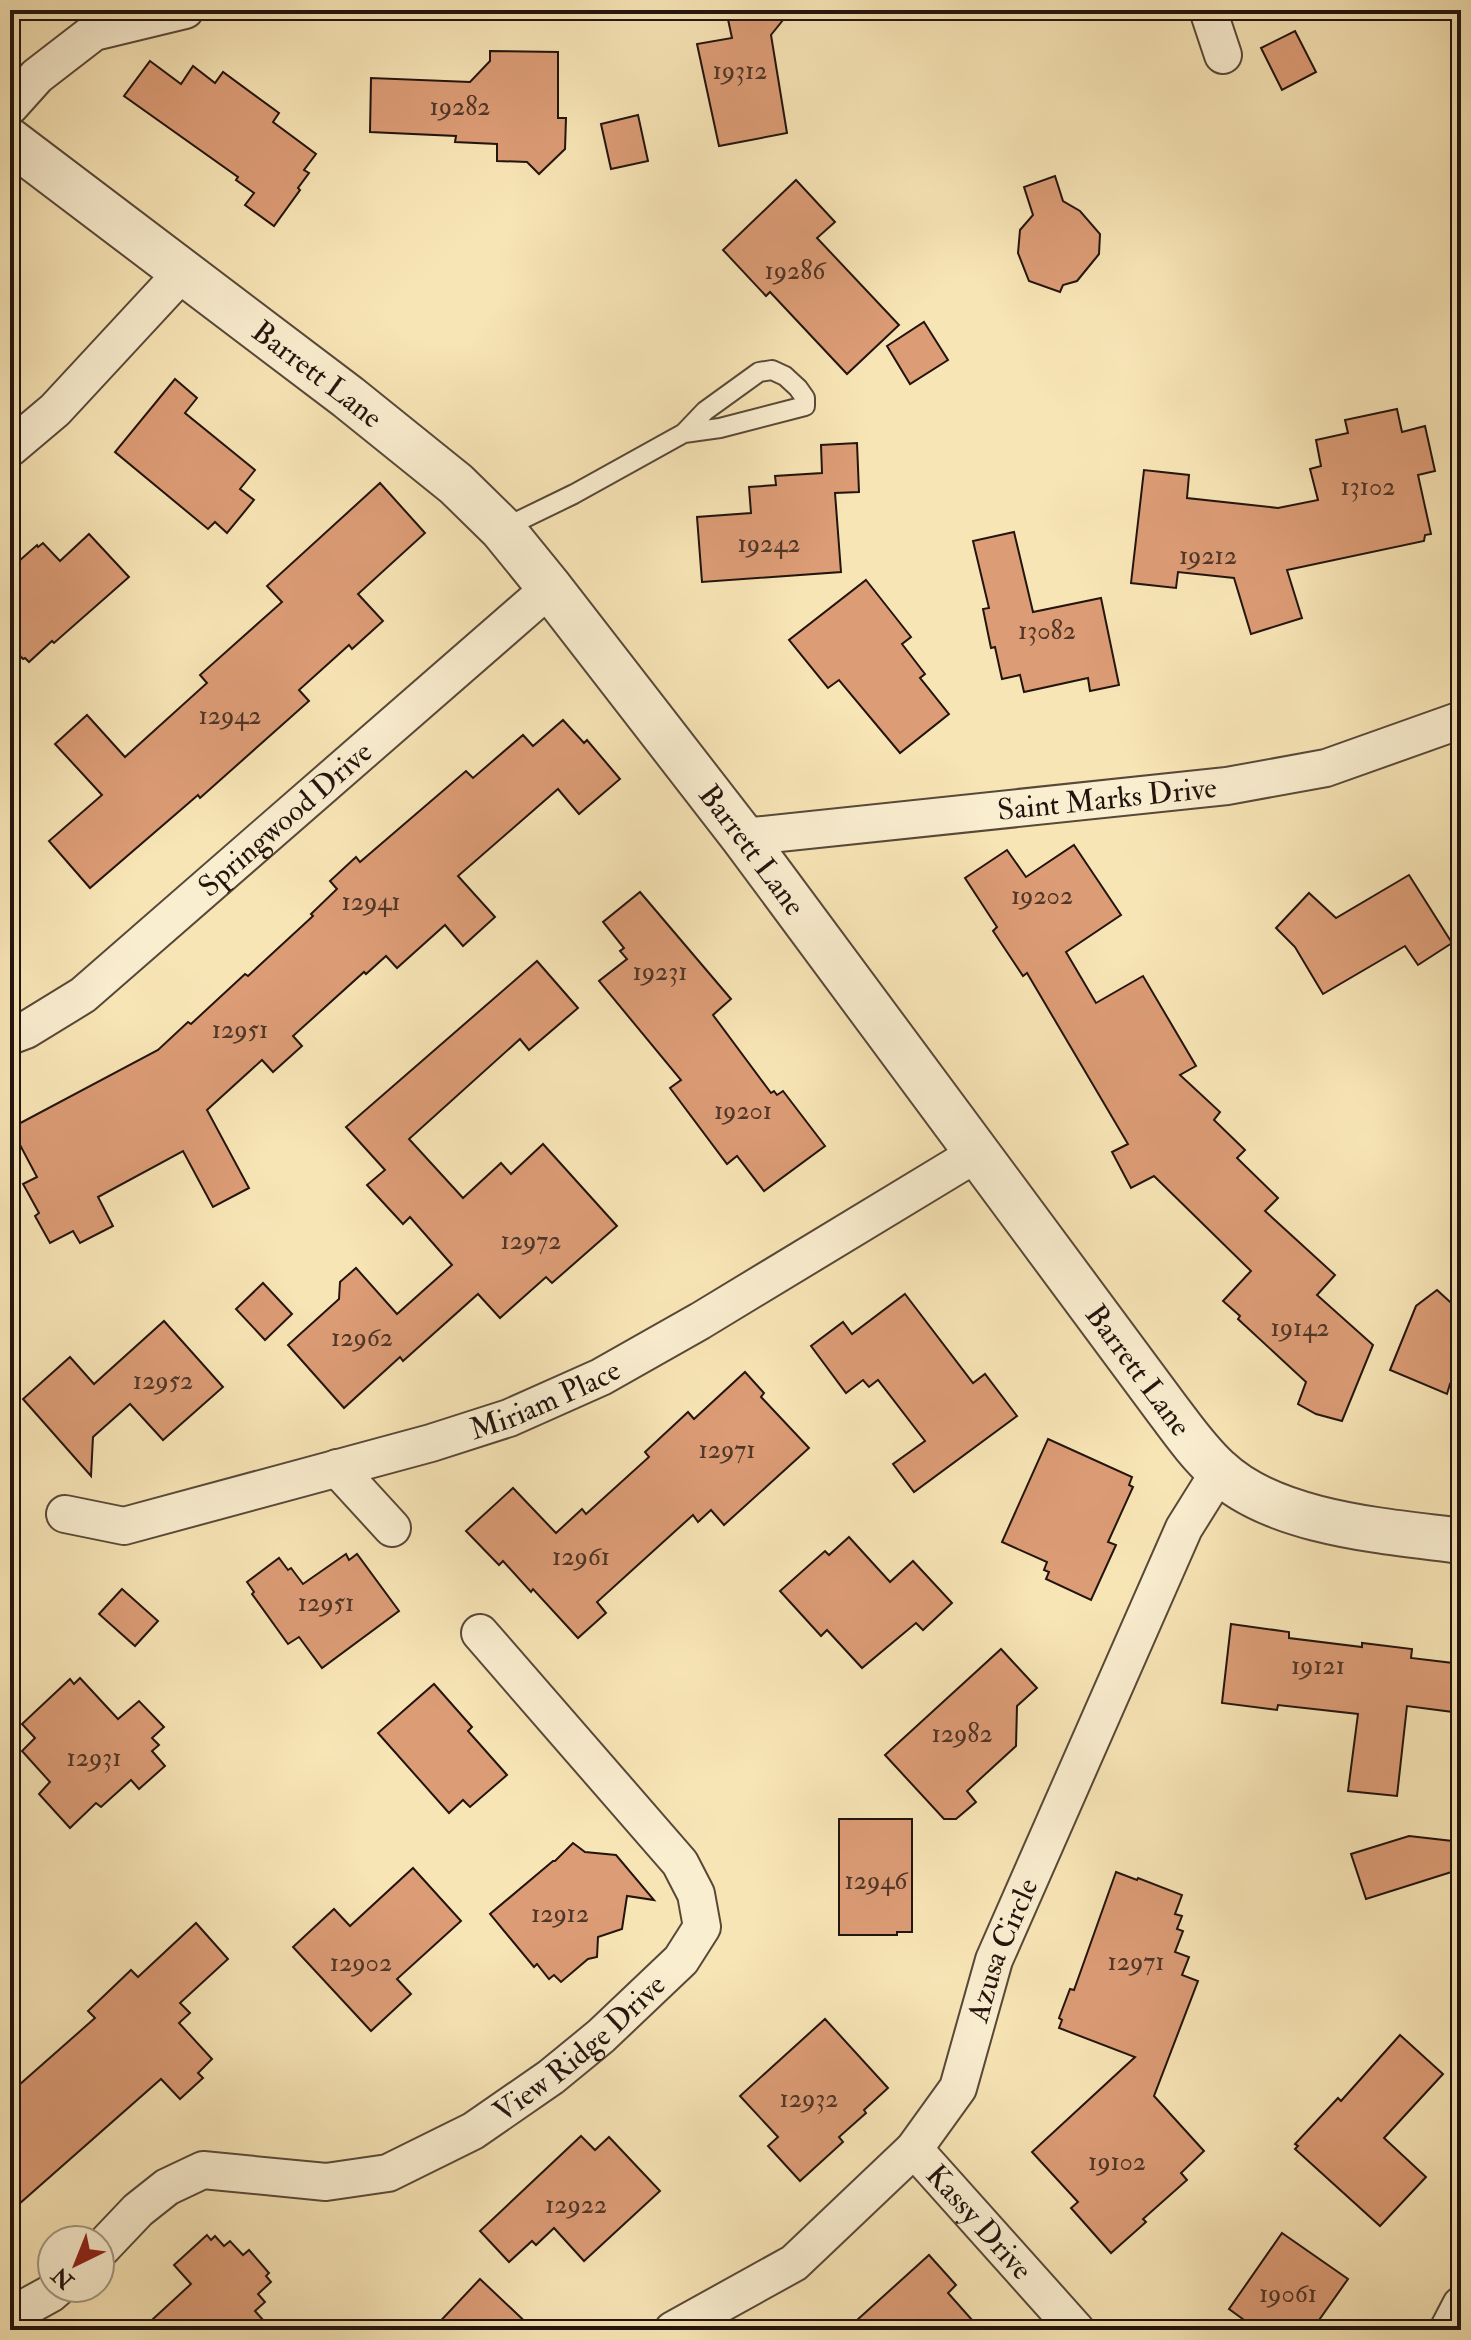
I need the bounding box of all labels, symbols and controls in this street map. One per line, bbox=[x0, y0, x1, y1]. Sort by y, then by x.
house number: 19312 bbox=[713, 55, 767, 87]
house number: 19282 bbox=[429, 91, 491, 123]
house number: 19286 bbox=[765, 255, 827, 287]
street label: Barrett Lane bbox=[245, 313, 390, 436]
house number: 13102 bbox=[1341, 471, 1395, 503]
house number: 19242 bbox=[738, 528, 800, 560]
house number: 19212 bbox=[1179, 540, 1237, 572]
house number: 13082 bbox=[1018, 615, 1076, 647]
house number: 12942 bbox=[199, 700, 261, 732]
street label: Springwood Drive bbox=[191, 733, 379, 905]
street label: Saint Marks Drive bbox=[996, 769, 1218, 829]
street label: Barrett Lane bbox=[691, 777, 813, 923]
house number: 19202 bbox=[1011, 880, 1073, 912]
house number: 12941 bbox=[341, 886, 401, 918]
house number: 19231 bbox=[633, 956, 687, 988]
house number: 12951 bbox=[212, 1014, 268, 1046]
house number: 19201 bbox=[714, 1095, 772, 1127]
house number: 12972 bbox=[501, 1225, 561, 1257]
street label: Barrett Lane bbox=[1077, 1297, 1199, 1443]
house number: 19142 bbox=[1271, 1312, 1329, 1344]
house number: 12962 bbox=[331, 1322, 393, 1354]
street label: Miriam Place bbox=[465, 1351, 627, 1448]
house number: 12952 bbox=[133, 1365, 193, 1397]
house number: 12971 bbox=[699, 1434, 756, 1466]
house number: 12961 bbox=[552, 1541, 610, 1573]
house number: 12951 bbox=[298, 1587, 354, 1619]
house number: 19121 bbox=[1291, 1650, 1345, 1682]
house number: 12982 bbox=[931, 1718, 993, 1750]
house number: 12931 bbox=[66, 1742, 122, 1774]
house number: 12946 bbox=[845, 1865, 909, 1897]
street label: Azusa Circle bbox=[959, 1872, 1046, 2027]
house number: 12912 bbox=[531, 1898, 589, 1930]
house number: 12971 bbox=[1108, 1946, 1165, 1978]
house number: 12902 bbox=[330, 1947, 392, 1979]
street label: View Ridge Drive bbox=[486, 1966, 673, 2130]
house number: 12932 bbox=[780, 2083, 838, 2115]
house number: 19102 bbox=[1088, 2146, 1146, 2178]
street label: Kassy Drive bbox=[918, 2157, 1041, 2287]
house number: 12922 bbox=[545, 2189, 607, 2221]
north arrow bbox=[36, 2224, 116, 2304]
text: N bbox=[46, 2261, 81, 2296]
house number: 19061 bbox=[1259, 2278, 1317, 2310]

